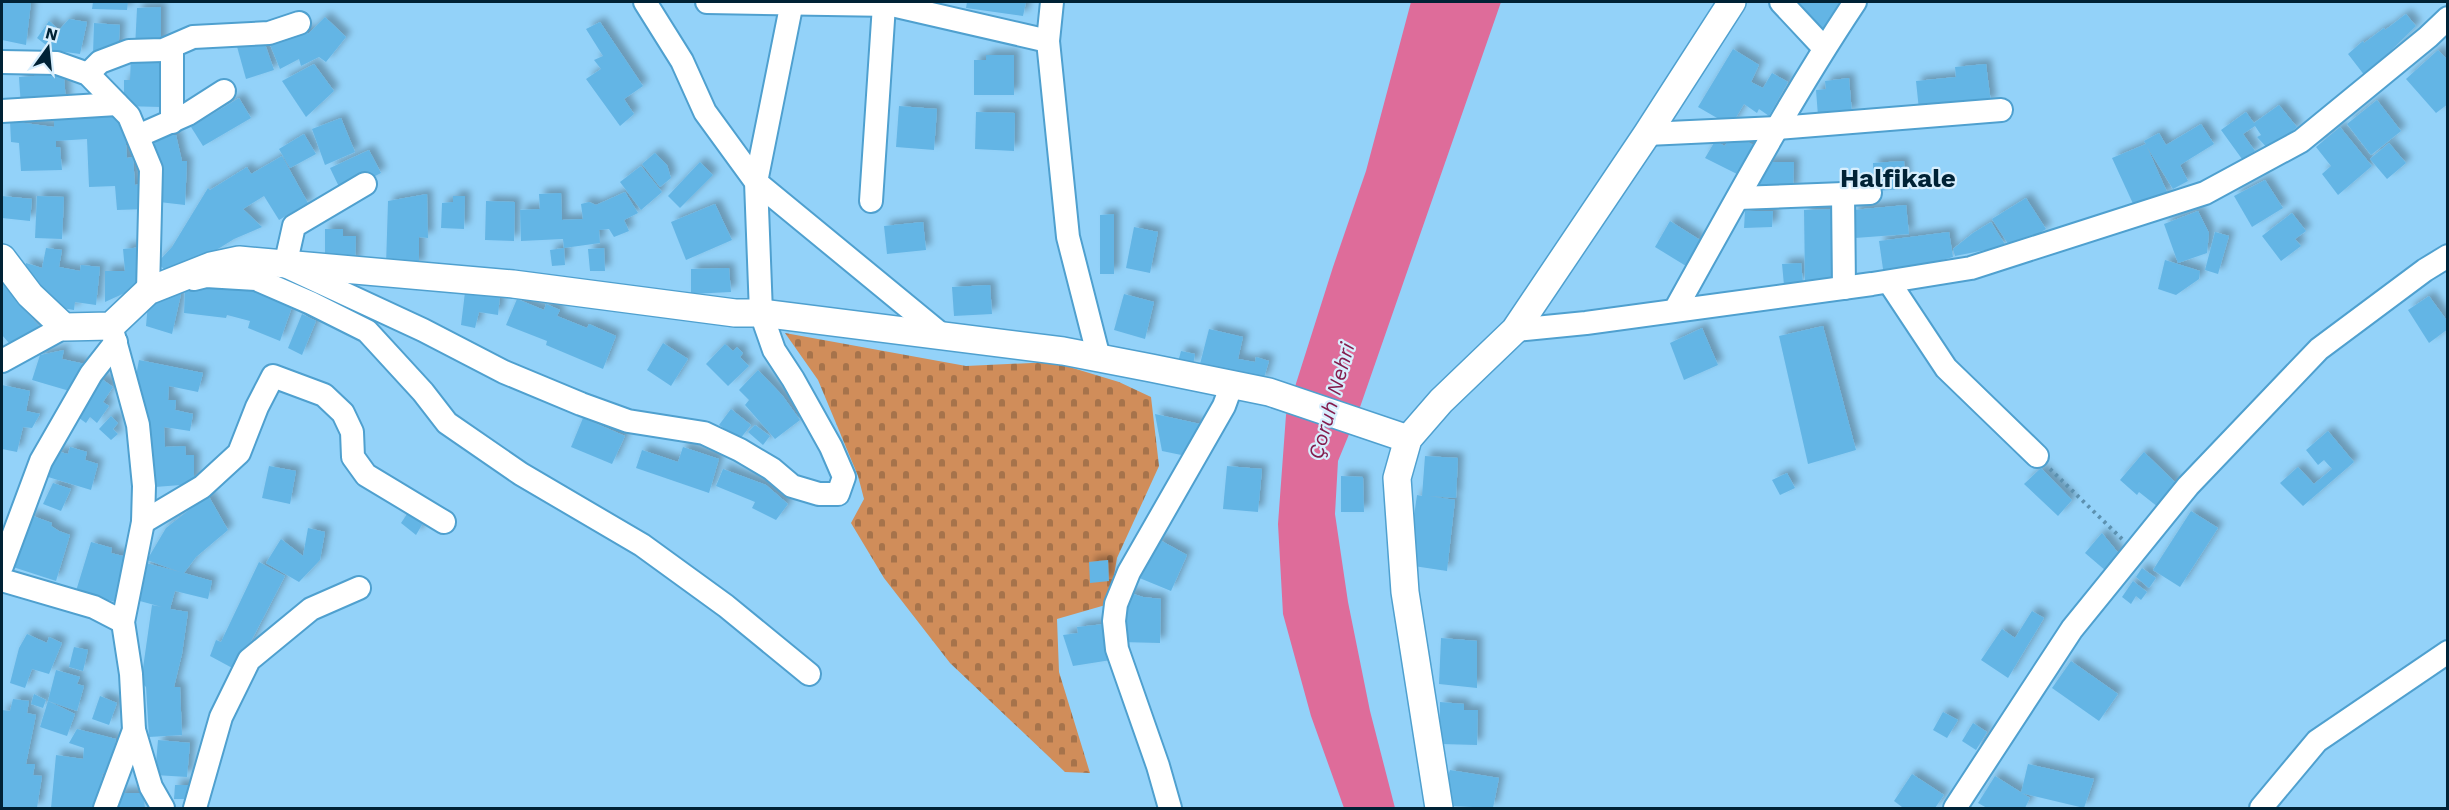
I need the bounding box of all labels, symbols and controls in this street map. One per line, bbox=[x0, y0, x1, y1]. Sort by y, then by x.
north arrow bbox=[18, 18, 78, 78]
text: N bbox=[44, 23, 60, 45]
district label: Halfikale bbox=[1840, 163, 1956, 193]
water label: Çoruh Nehri bbox=[1302, 339, 1360, 462]

